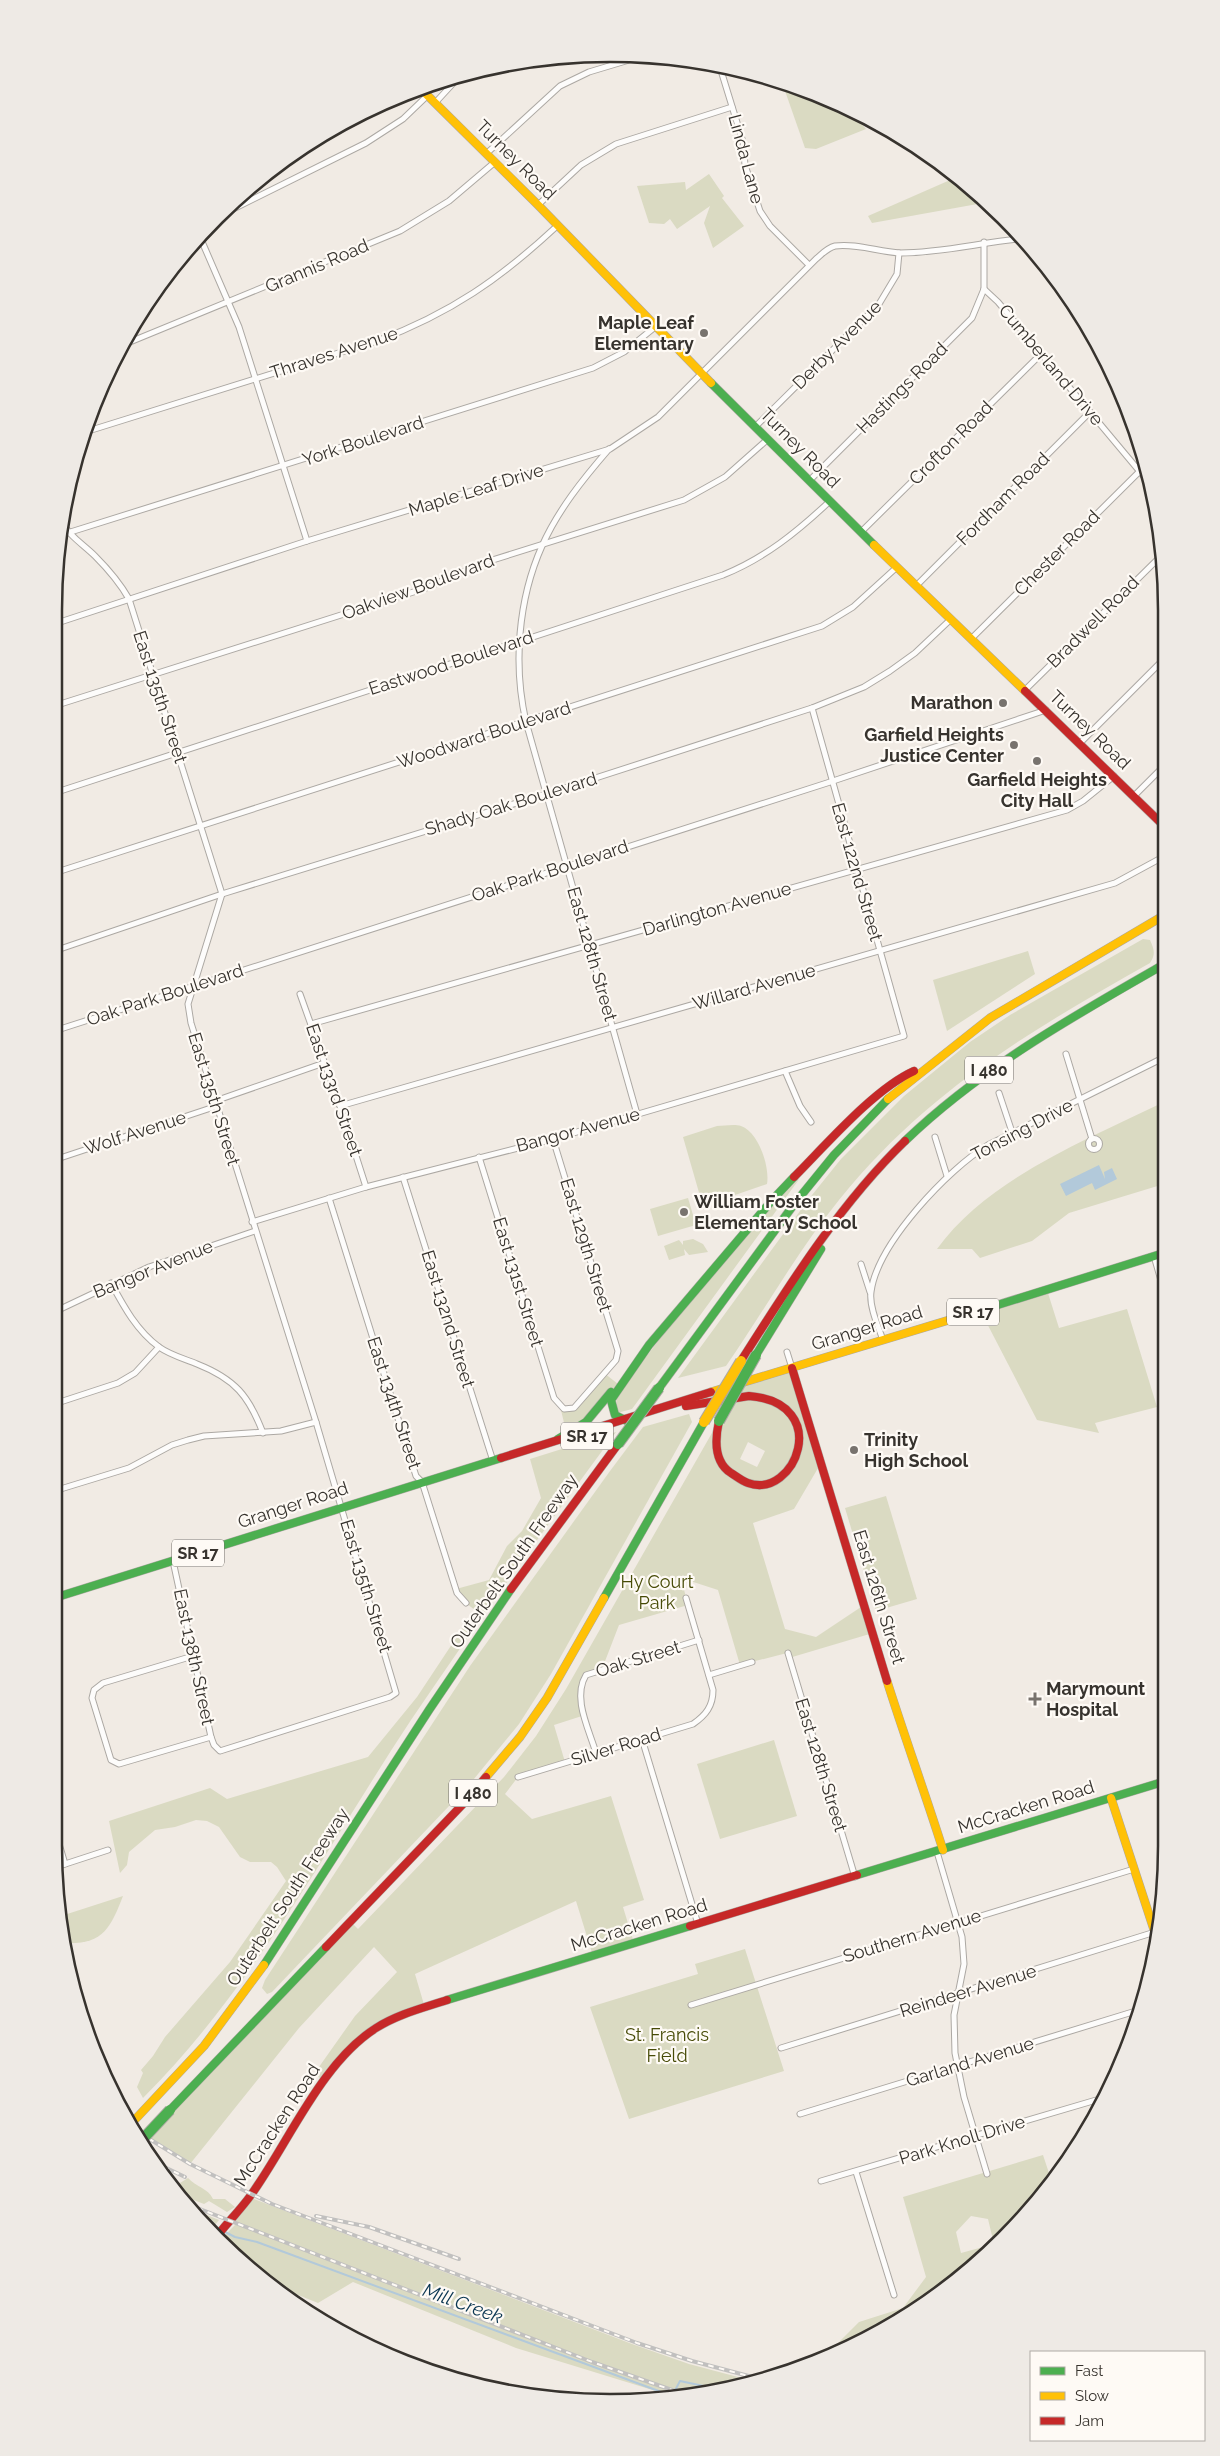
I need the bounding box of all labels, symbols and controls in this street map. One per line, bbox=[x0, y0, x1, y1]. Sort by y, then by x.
street label: Linda Lane bbox=[724, 112, 769, 206]
street label: Turney Road bbox=[472, 115, 561, 204]
street label: Grannis Road bbox=[262, 234, 372, 297]
street label: Derby Avenue bbox=[788, 296, 886, 393]
street label: Cumberland Drive bbox=[995, 300, 1108, 430]
place label: Maple Leaf Elementary bbox=[594, 312, 695, 354]
street label: Thraves Avenue bbox=[267, 322, 401, 383]
marker: Maple Leaf Elementary bbox=[698, 327, 710, 339]
street label: Hastings Road bbox=[852, 338, 951, 437]
street label: Crofton Road bbox=[904, 396, 997, 489]
street label: Turney Road bbox=[756, 403, 845, 492]
street label: York Boulevard bbox=[300, 411, 426, 470]
street label: Fordham Road bbox=[952, 448, 1053, 549]
street label: Maple Leaf Drive bbox=[406, 459, 546, 520]
street label: Chester Road bbox=[1010, 506, 1104, 600]
street label: Oakview Boulevard bbox=[339, 549, 497, 624]
street label: Bradwell Road bbox=[1042, 571, 1143, 672]
street label: Eastwood Boulevard bbox=[366, 626, 536, 699]
street label: East 135th Street bbox=[129, 628, 192, 766]
street label: Turney Road bbox=[1046, 686, 1135, 773]
place label: Marathon bbox=[910, 692, 993, 713]
street label: Woodward Boulevard bbox=[394, 697, 573, 773]
marker: Marathon bbox=[997, 697, 1009, 709]
place label: Garfield Heights Justice Center bbox=[864, 724, 1004, 766]
marker: Garfield Heights Justice Center bbox=[1008, 739, 1020, 751]
marker: Garfield Heights City Hall bbox=[1031, 755, 1043, 767]
street label: Shady Oak Boulevard bbox=[422, 767, 599, 840]
place label: Garfield Heights City Hall bbox=[967, 769, 1107, 811]
street label: East 122nd Street bbox=[828, 800, 887, 943]
street label: Oak Park Boulevard bbox=[469, 835, 631, 906]
street label: Darlington Avenue bbox=[640, 877, 794, 940]
street label: East 128th Street bbox=[563, 884, 622, 1023]
street label: Oak Park Boulevard bbox=[84, 959, 246, 1030]
street label: Willard Avenue bbox=[690, 959, 818, 1014]
street label: East 133rd Street bbox=[302, 1021, 367, 1159]
street label: East 135th Street bbox=[184, 1030, 245, 1168]
road number: I 480 bbox=[965, 1056, 1013, 1084]
street label: Tonsing Drive bbox=[967, 1094, 1076, 1165]
street label: Bangor Avenue bbox=[514, 1103, 642, 1156]
street label: Wolf Avenue bbox=[81, 1106, 189, 1159]
street label: East 129th Street bbox=[556, 1175, 617, 1314]
place label: William Foster Elementary School bbox=[694, 1191, 858, 1233]
marker: William Foster Elementary School bbox=[678, 1206, 690, 1218]
street label: East 131st Street bbox=[489, 1215, 548, 1349]
street label: Bangor Avenue bbox=[90, 1235, 216, 1302]
street label: East 132nd Street bbox=[418, 1247, 479, 1390]
road number: SR 17 bbox=[947, 1298, 999, 1325]
street label: Granger Road bbox=[809, 1301, 925, 1354]
street label: East 134th Street bbox=[363, 1334, 426, 1472]
road number: SR 17 bbox=[561, 1422, 613, 1450]
place label: Trinity High School bbox=[864, 1429, 968, 1471]
marker: Trinity High School bbox=[848, 1444, 860, 1456]
street label: Outerbelt South Freeway bbox=[445, 1469, 582, 1652]
street label: Granger Road bbox=[235, 1477, 351, 1532]
street label: East 135th Street bbox=[336, 1517, 397, 1655]
street label: East 126th Street bbox=[849, 1527, 910, 1666]
road number: SR 17 bbox=[172, 1540, 224, 1566]
park label: Hy Court Park bbox=[620, 1571, 694, 1613]
street label: East 138th Street bbox=[170, 1587, 219, 1727]
street label: Oak Street bbox=[593, 1636, 683, 1681]
place label: Marymount Hospital bbox=[1046, 1678, 1145, 1720]
marker: Marymount Hospital bbox=[1028, 1692, 1042, 1706]
street label: East 128th Street bbox=[791, 1695, 852, 1834]
street label: Silver Road bbox=[568, 1723, 663, 1770]
street label: McCracken Road bbox=[955, 1776, 1097, 1837]
road number: I 480 bbox=[449, 1780, 497, 1806]
street label: Outerbelt South Freeway bbox=[222, 1804, 353, 1990]
street label: McCracken Road bbox=[568, 1894, 710, 1955]
street label: Southern Avenue bbox=[840, 1904, 984, 1967]
street label: Reindeer Avenue bbox=[897, 1960, 1039, 2021]
park label: St. Francis Field bbox=[625, 2024, 709, 2066]
street label: Garland Avenue bbox=[903, 2032, 1037, 2091]
street label: McCracken Road bbox=[229, 2060, 324, 2190]
street label: Park Knoll Drive bbox=[896, 2110, 1028, 2169]
water label: Mill Creek bbox=[420, 2278, 506, 2328]
legend bbox=[1030, 2351, 1205, 2441]
text: Fast bbox=[1075, 2362, 1103, 2380]
text: Slow bbox=[1075, 2387, 1109, 2405]
text: Jam bbox=[1075, 2412, 1104, 2430]

